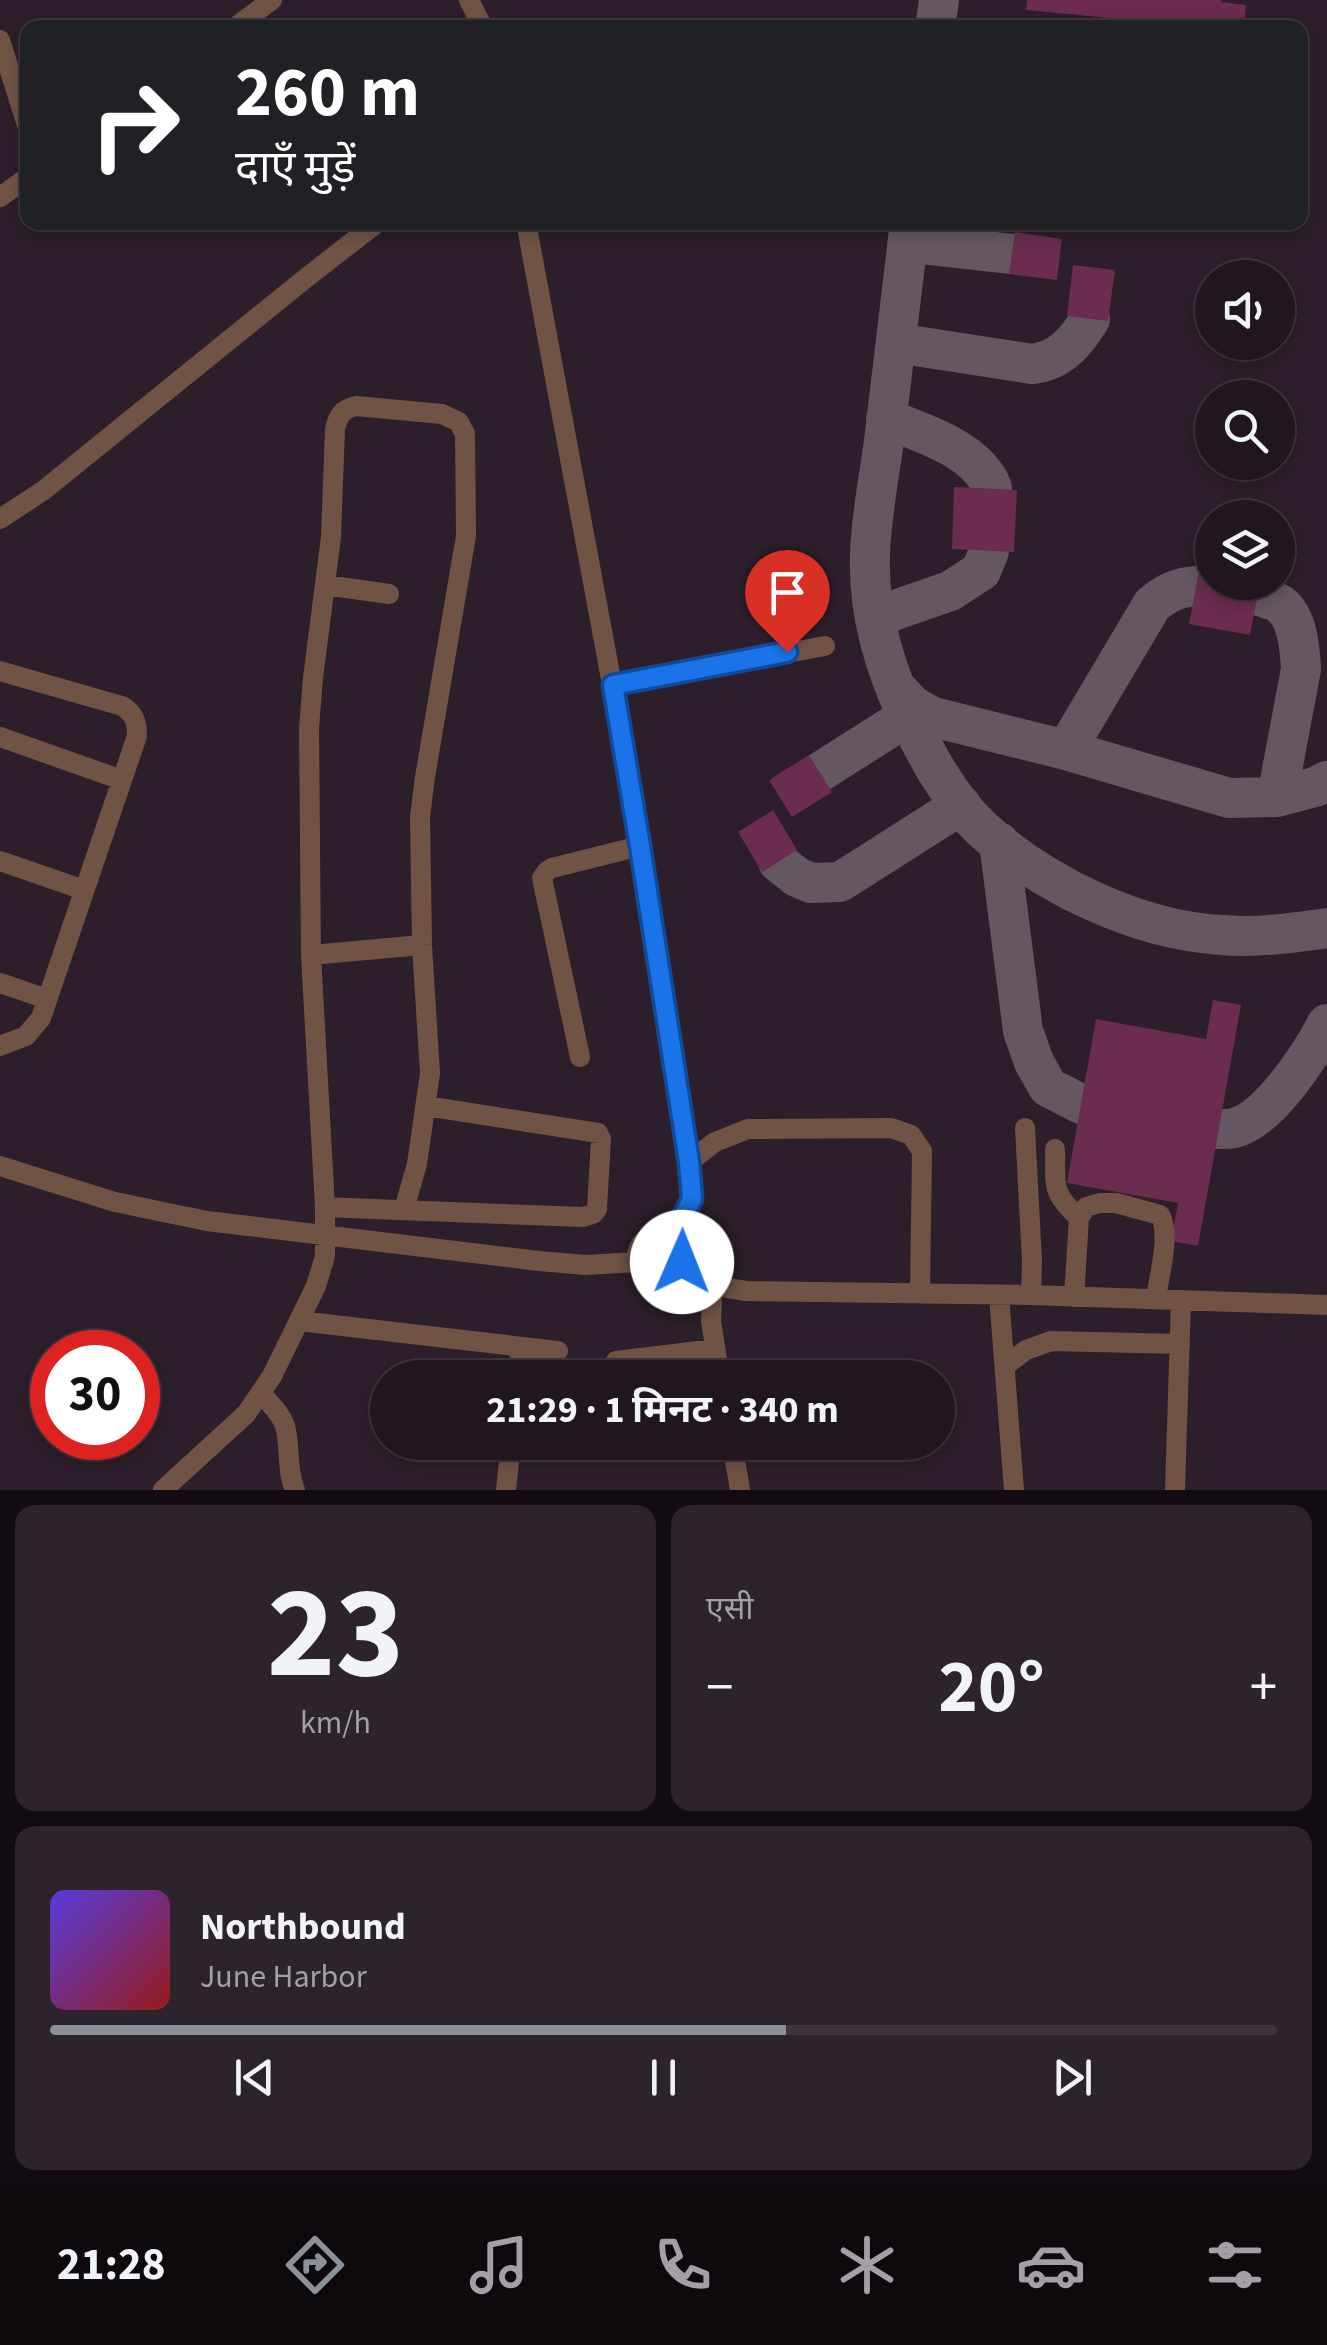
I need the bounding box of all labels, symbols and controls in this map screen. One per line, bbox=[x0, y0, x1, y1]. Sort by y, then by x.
text: 260 m bbox=[235, 43, 420, 143]
icon: right bbox=[70, 60, 200, 190]
text: दाएँ मुड़ें bbox=[235, 136, 355, 200]
map controls bbox=[1195, 260, 1295, 600]
button: sound bbox=[1195, 260, 1295, 360]
button: search bbox=[1195, 380, 1295, 480]
button: layers bbox=[1195, 500, 1295, 600]
pin bbox=[745, 550, 830, 653]
icon: arrive bbox=[760, 565, 815, 620]
position arrow bbox=[630, 1210, 734, 1314]
speed limit sign: 30 bbox=[30, 1330, 160, 1460]
text: 21:29 · 1 मिनट · 340 m bbox=[486, 1383, 839, 1437]
text: 23 bbox=[267, 1542, 404, 1727]
text: एसी bbox=[706, 1586, 754, 1632]
text: 20° bbox=[938, 1634, 1045, 1741]
text: − bbox=[706, 1649, 733, 1727]
text: + bbox=[1250, 1649, 1277, 1727]
text: km/h bbox=[300, 1700, 371, 1746]
text: Northbound bbox=[200, 1900, 406, 1954]
text: June Harbor bbox=[200, 1954, 367, 2000]
icon: previous bbox=[227, 2050, 282, 2105]
icon: pause bbox=[636, 2050, 691, 2105]
icon: next bbox=[1045, 2050, 1100, 2105]
icon: directions bbox=[280, 2230, 350, 2300]
icon: music bbox=[464, 2230, 534, 2300]
icon: phone bbox=[648, 2230, 718, 2300]
icon: climate bbox=[832, 2230, 902, 2300]
icon: car bbox=[1016, 2230, 1086, 2300]
icon: filters bbox=[1200, 2230, 1270, 2300]
text: 21:28 bbox=[57, 2233, 166, 2297]

